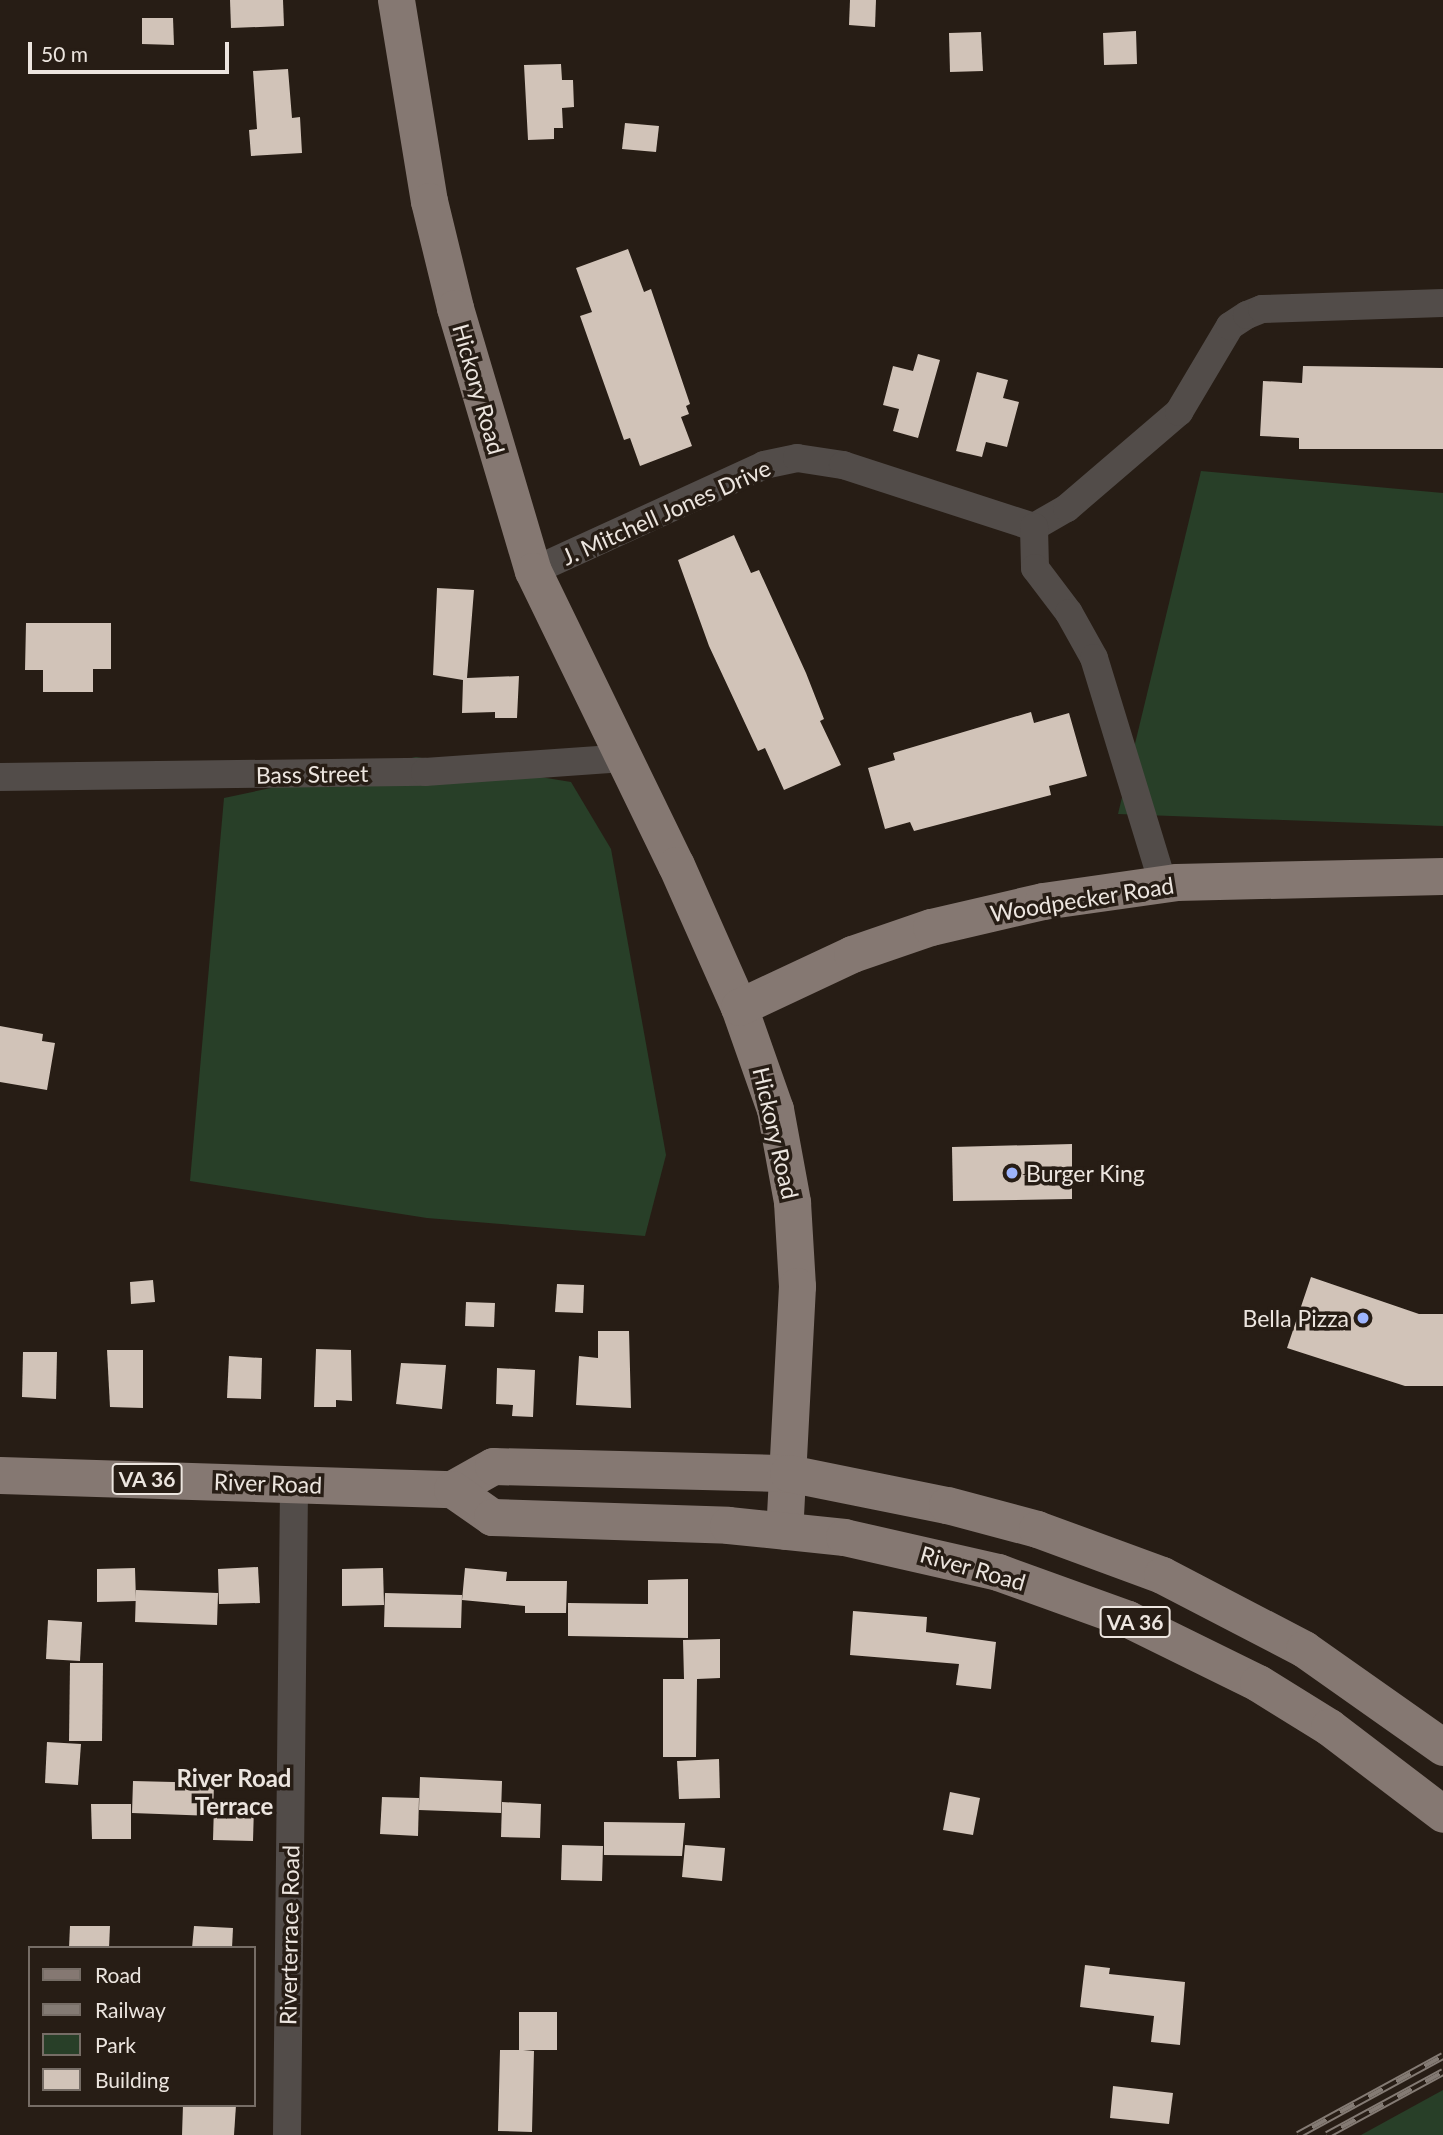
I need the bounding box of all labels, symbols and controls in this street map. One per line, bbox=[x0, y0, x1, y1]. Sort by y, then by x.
scale bar bbox=[32, 28, 233, 72]
text: 50 m bbox=[41, 41, 88, 66]
street label: Hickory Road bbox=[447, 320, 511, 458]
street label: J. Mitchell Jones Drive bbox=[557, 453, 775, 571]
street label: Bass Street bbox=[256, 759, 368, 789]
street label: Woodpecker Road bbox=[988, 871, 1176, 927]
street label: Hickory Road bbox=[747, 1064, 805, 1202]
place label: Burger King bbox=[1026, 1159, 1145, 1187]
marker: Burger King bbox=[1004, 1165, 1020, 1181]
place label: Bella Pizza bbox=[1242, 1304, 1349, 1332]
marker: Bella Pizza bbox=[1355, 1310, 1371, 1326]
road number: VA 36 bbox=[110, 1462, 184, 1496]
street label: River Road bbox=[213, 1467, 323, 1499]
street label: River Road bbox=[917, 1540, 1029, 1596]
road number: VA 36 bbox=[1098, 1604, 1172, 1640]
district label: River Road Terrace bbox=[176, 1764, 292, 1820]
street label: Riverterrace Road bbox=[274, 1845, 304, 2025]
legend bbox=[28, 1946, 256, 2107]
text: Road bbox=[95, 1962, 142, 1987]
text: Railway bbox=[95, 1997, 166, 2022]
text: Park bbox=[95, 2032, 136, 2057]
text: Building bbox=[95, 2067, 170, 2092]

